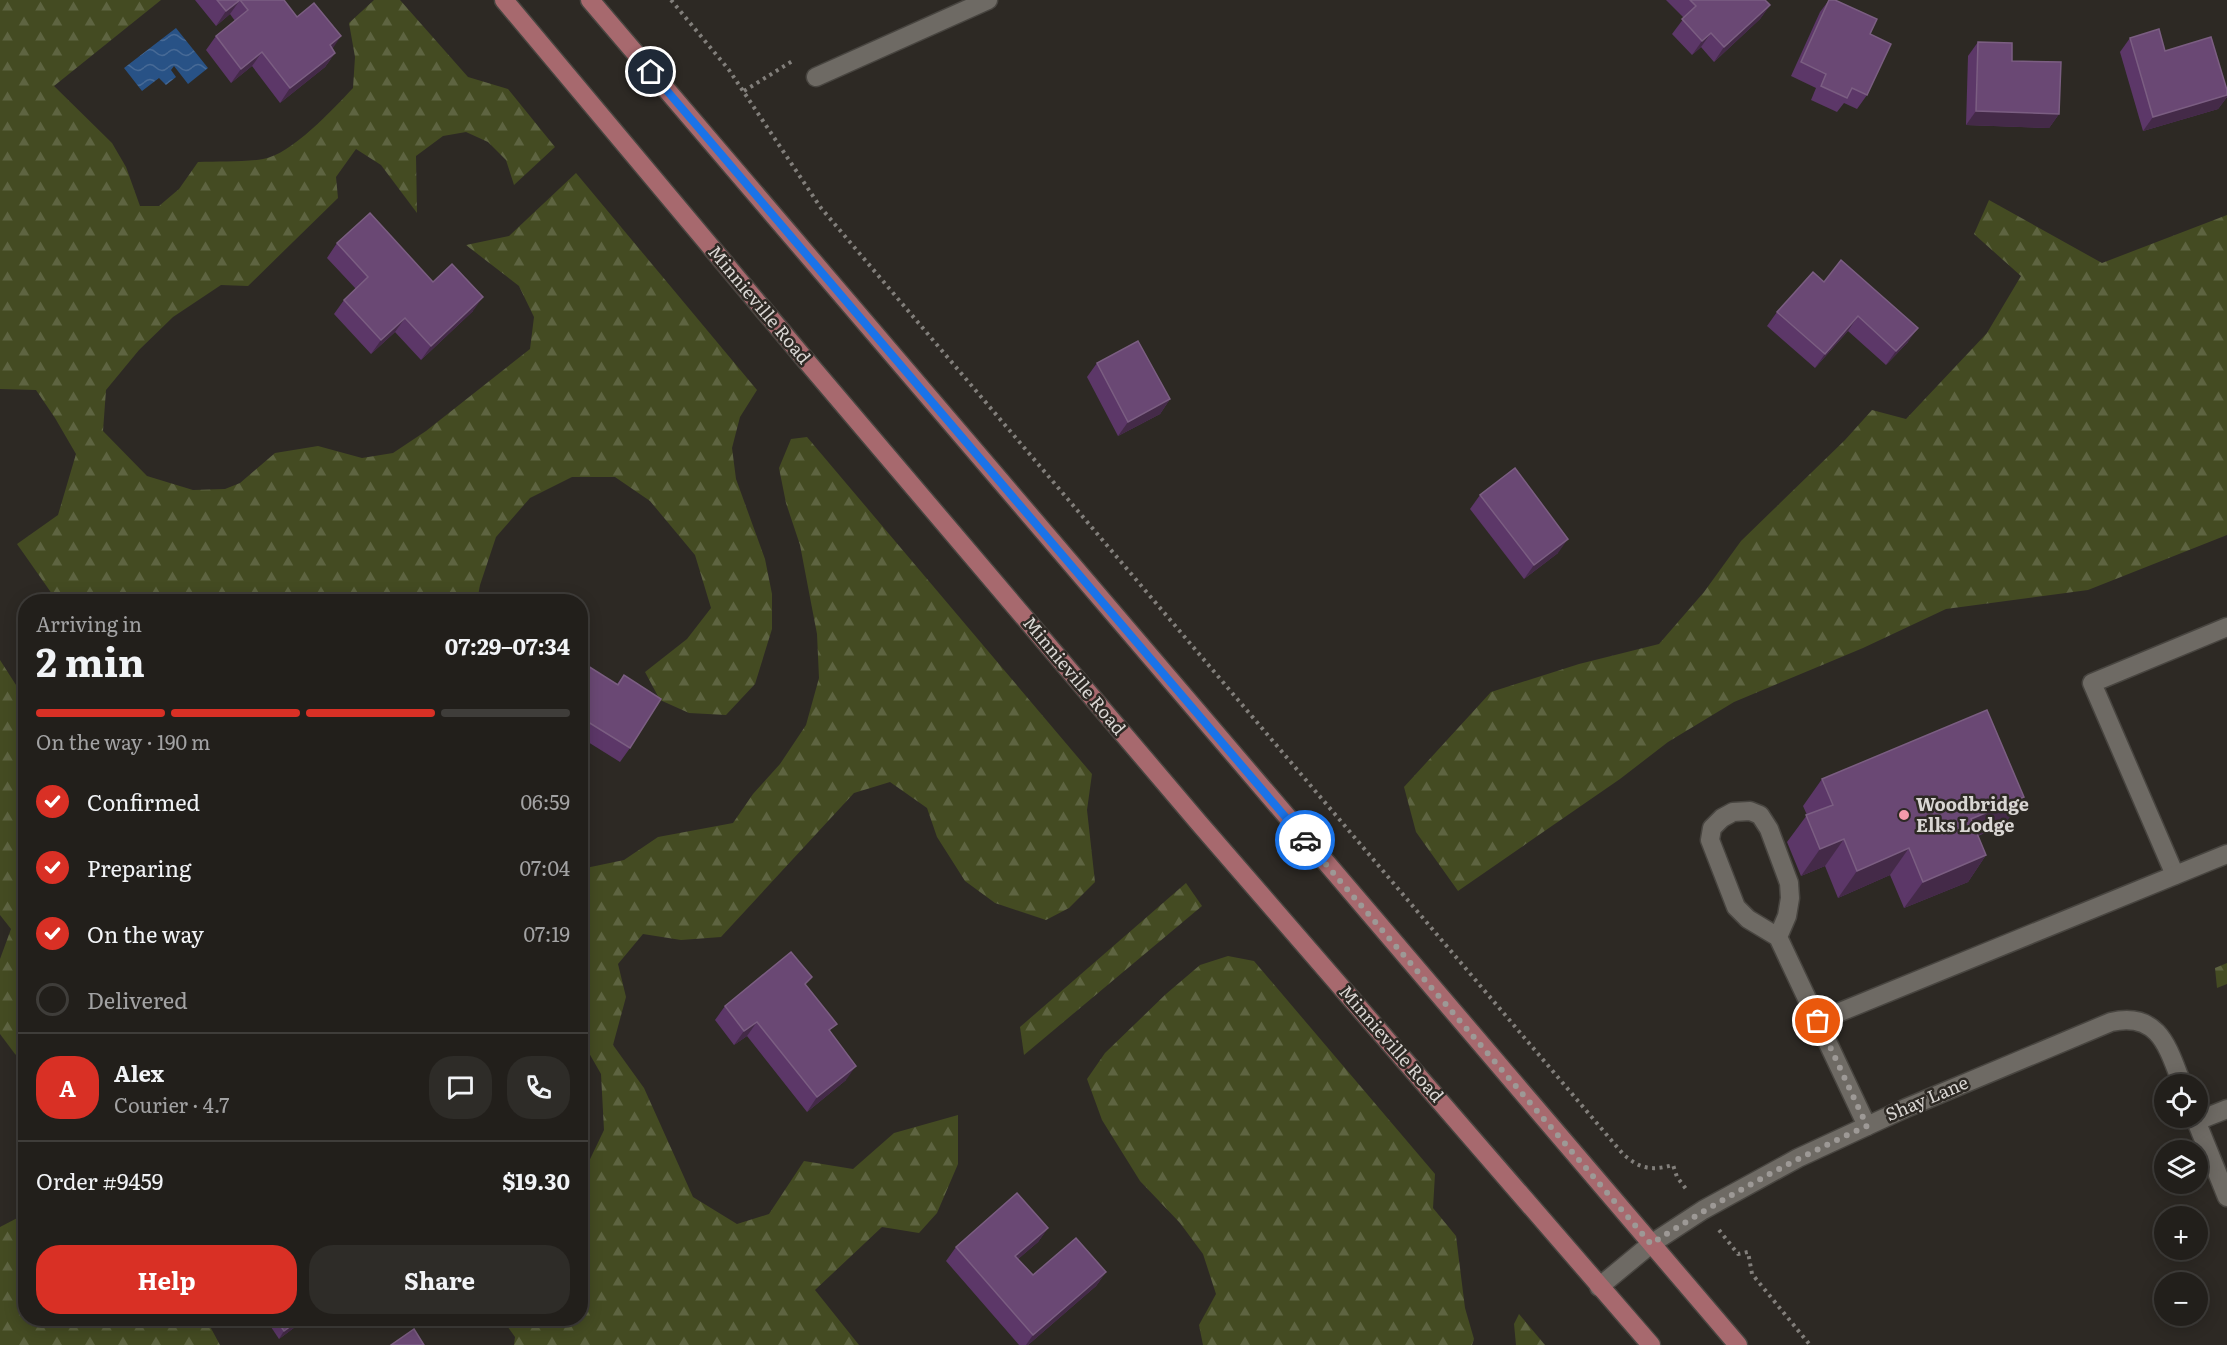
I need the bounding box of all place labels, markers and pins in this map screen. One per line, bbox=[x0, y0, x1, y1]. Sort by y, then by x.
pin bbox=[625, 46, 676, 97]
place label: Woodbridge Elks Lodge bbox=[1916, 790, 2029, 838]
marker: Woodbridge Elks Lodge bbox=[1897, 808, 1911, 822]
pin bbox=[1792, 995, 1843, 1046]

